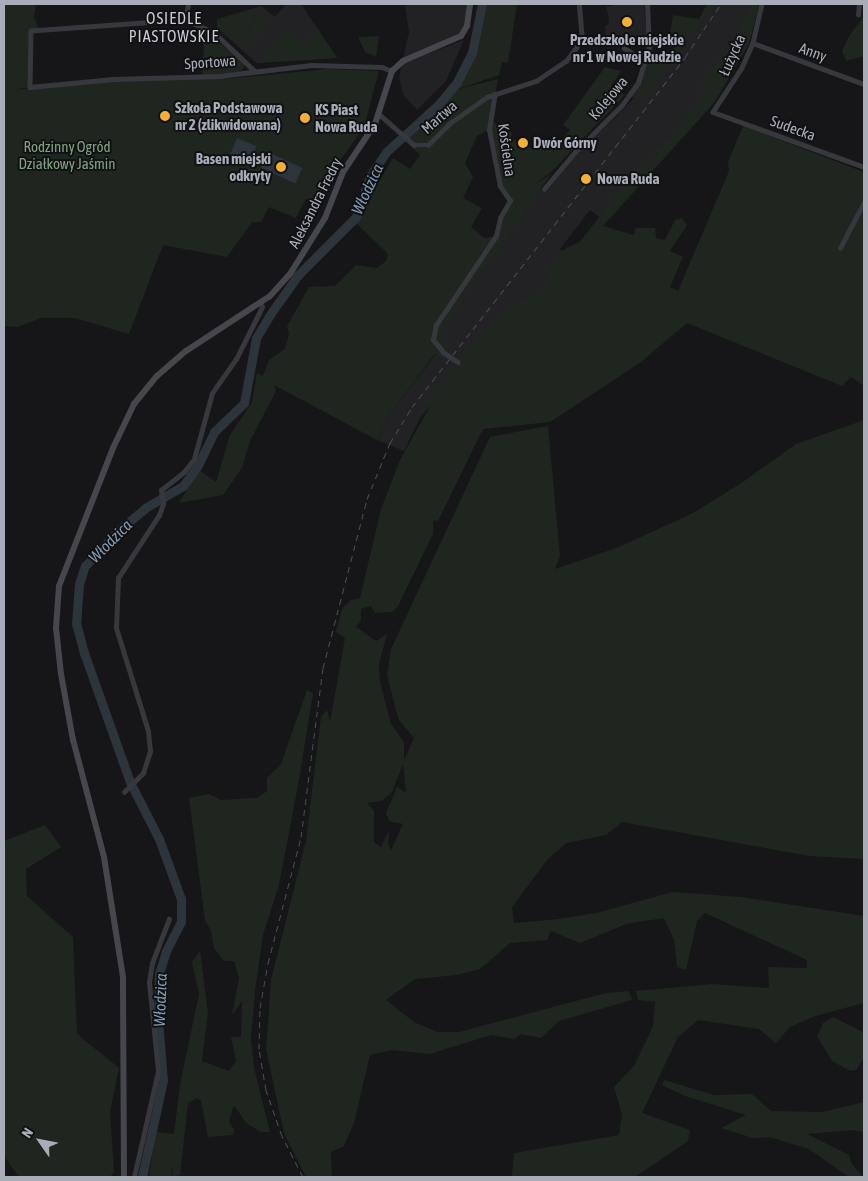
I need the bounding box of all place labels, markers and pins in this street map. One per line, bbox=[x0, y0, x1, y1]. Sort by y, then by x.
marker: Przedszkole miejskie nr 1 w Nowej Rudzie bbox=[621, 16, 633, 28]
place label: Przedszkole miejskie nr 1 w Nowej Rudzie bbox=[570, 30, 684, 65]
place label: Szkoła Podstawowa nr 2 (zlikwidowana) bbox=[175, 98, 282, 133]
place label: KS Piast Nowa Ruda bbox=[315, 100, 377, 135]
marker: Szkoła Podstawowa nr 2 (zlikwidowana) bbox=[159, 110, 171, 122]
marker: KS Piast Nowa Ruda bbox=[299, 112, 311, 124]
place label: Dwór Górny bbox=[533, 134, 597, 152]
marker: Dwór Górny bbox=[517, 137, 529, 149]
place label: Basen miejski odkryty bbox=[196, 149, 271, 184]
marker: Basen miejski odkryty bbox=[275, 161, 287, 173]
place label: Nowa Ruda bbox=[597, 170, 659, 188]
marker: Nowa Ruda bbox=[579, 172, 593, 186]

